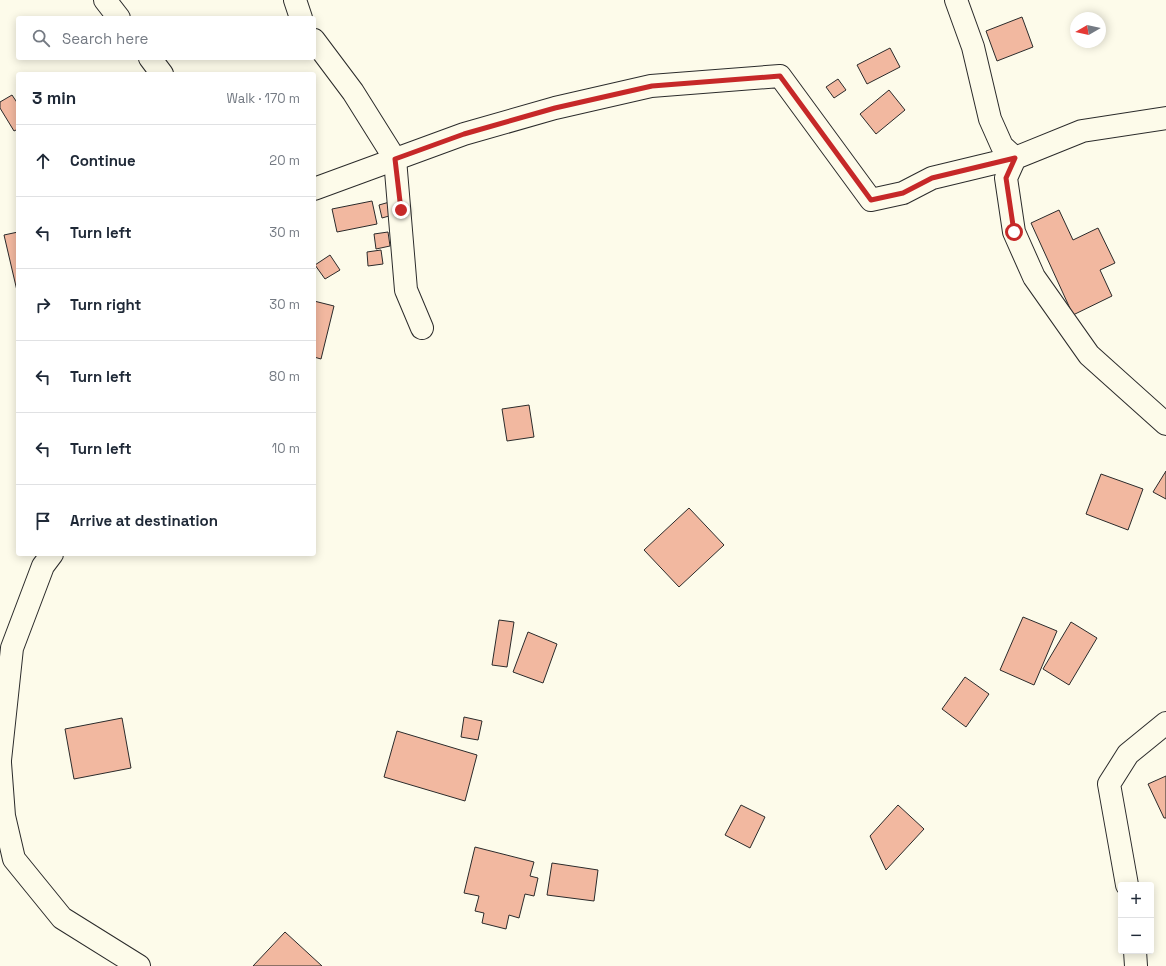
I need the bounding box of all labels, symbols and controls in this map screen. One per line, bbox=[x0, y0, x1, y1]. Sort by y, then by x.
north arrow bbox=[1070, 12, 1106, 48]
search box bbox=[16, 16, 316, 60]
icon: search bbox=[30, 27, 52, 49]
text: Search here bbox=[62, 29, 148, 48]
text: 3 min bbox=[32, 87, 76, 109]
text: Walk · 170 m bbox=[226, 90, 300, 107]
icon: ahead bbox=[32, 150, 54, 172]
text: Continue bbox=[70, 151, 136, 170]
text: 20 m bbox=[269, 152, 300, 169]
route end bbox=[392, 201, 410, 219]
icon: left bbox=[32, 222, 54, 244]
text: Turn left bbox=[70, 223, 132, 242]
route start bbox=[1005, 223, 1023, 241]
text: 30 m bbox=[269, 224, 300, 241]
icon: right bbox=[32, 294, 54, 316]
text: Turn right bbox=[70, 295, 141, 314]
text: 30 m bbox=[269, 296, 300, 313]
icon: left bbox=[32, 366, 54, 388]
text: Turn left bbox=[70, 367, 132, 386]
text: 80 m bbox=[269, 368, 300, 385]
icon: left bbox=[32, 438, 54, 460]
text: Turn left bbox=[70, 439, 132, 458]
text: 10 m bbox=[272, 440, 300, 457]
icon: arrive bbox=[32, 510, 54, 532]
text: Arrive at destination bbox=[70, 511, 218, 530]
map controls bbox=[1118, 882, 1154, 954]
button: + bbox=[1118, 882, 1154, 918]
button: − bbox=[1118, 918, 1154, 954]

